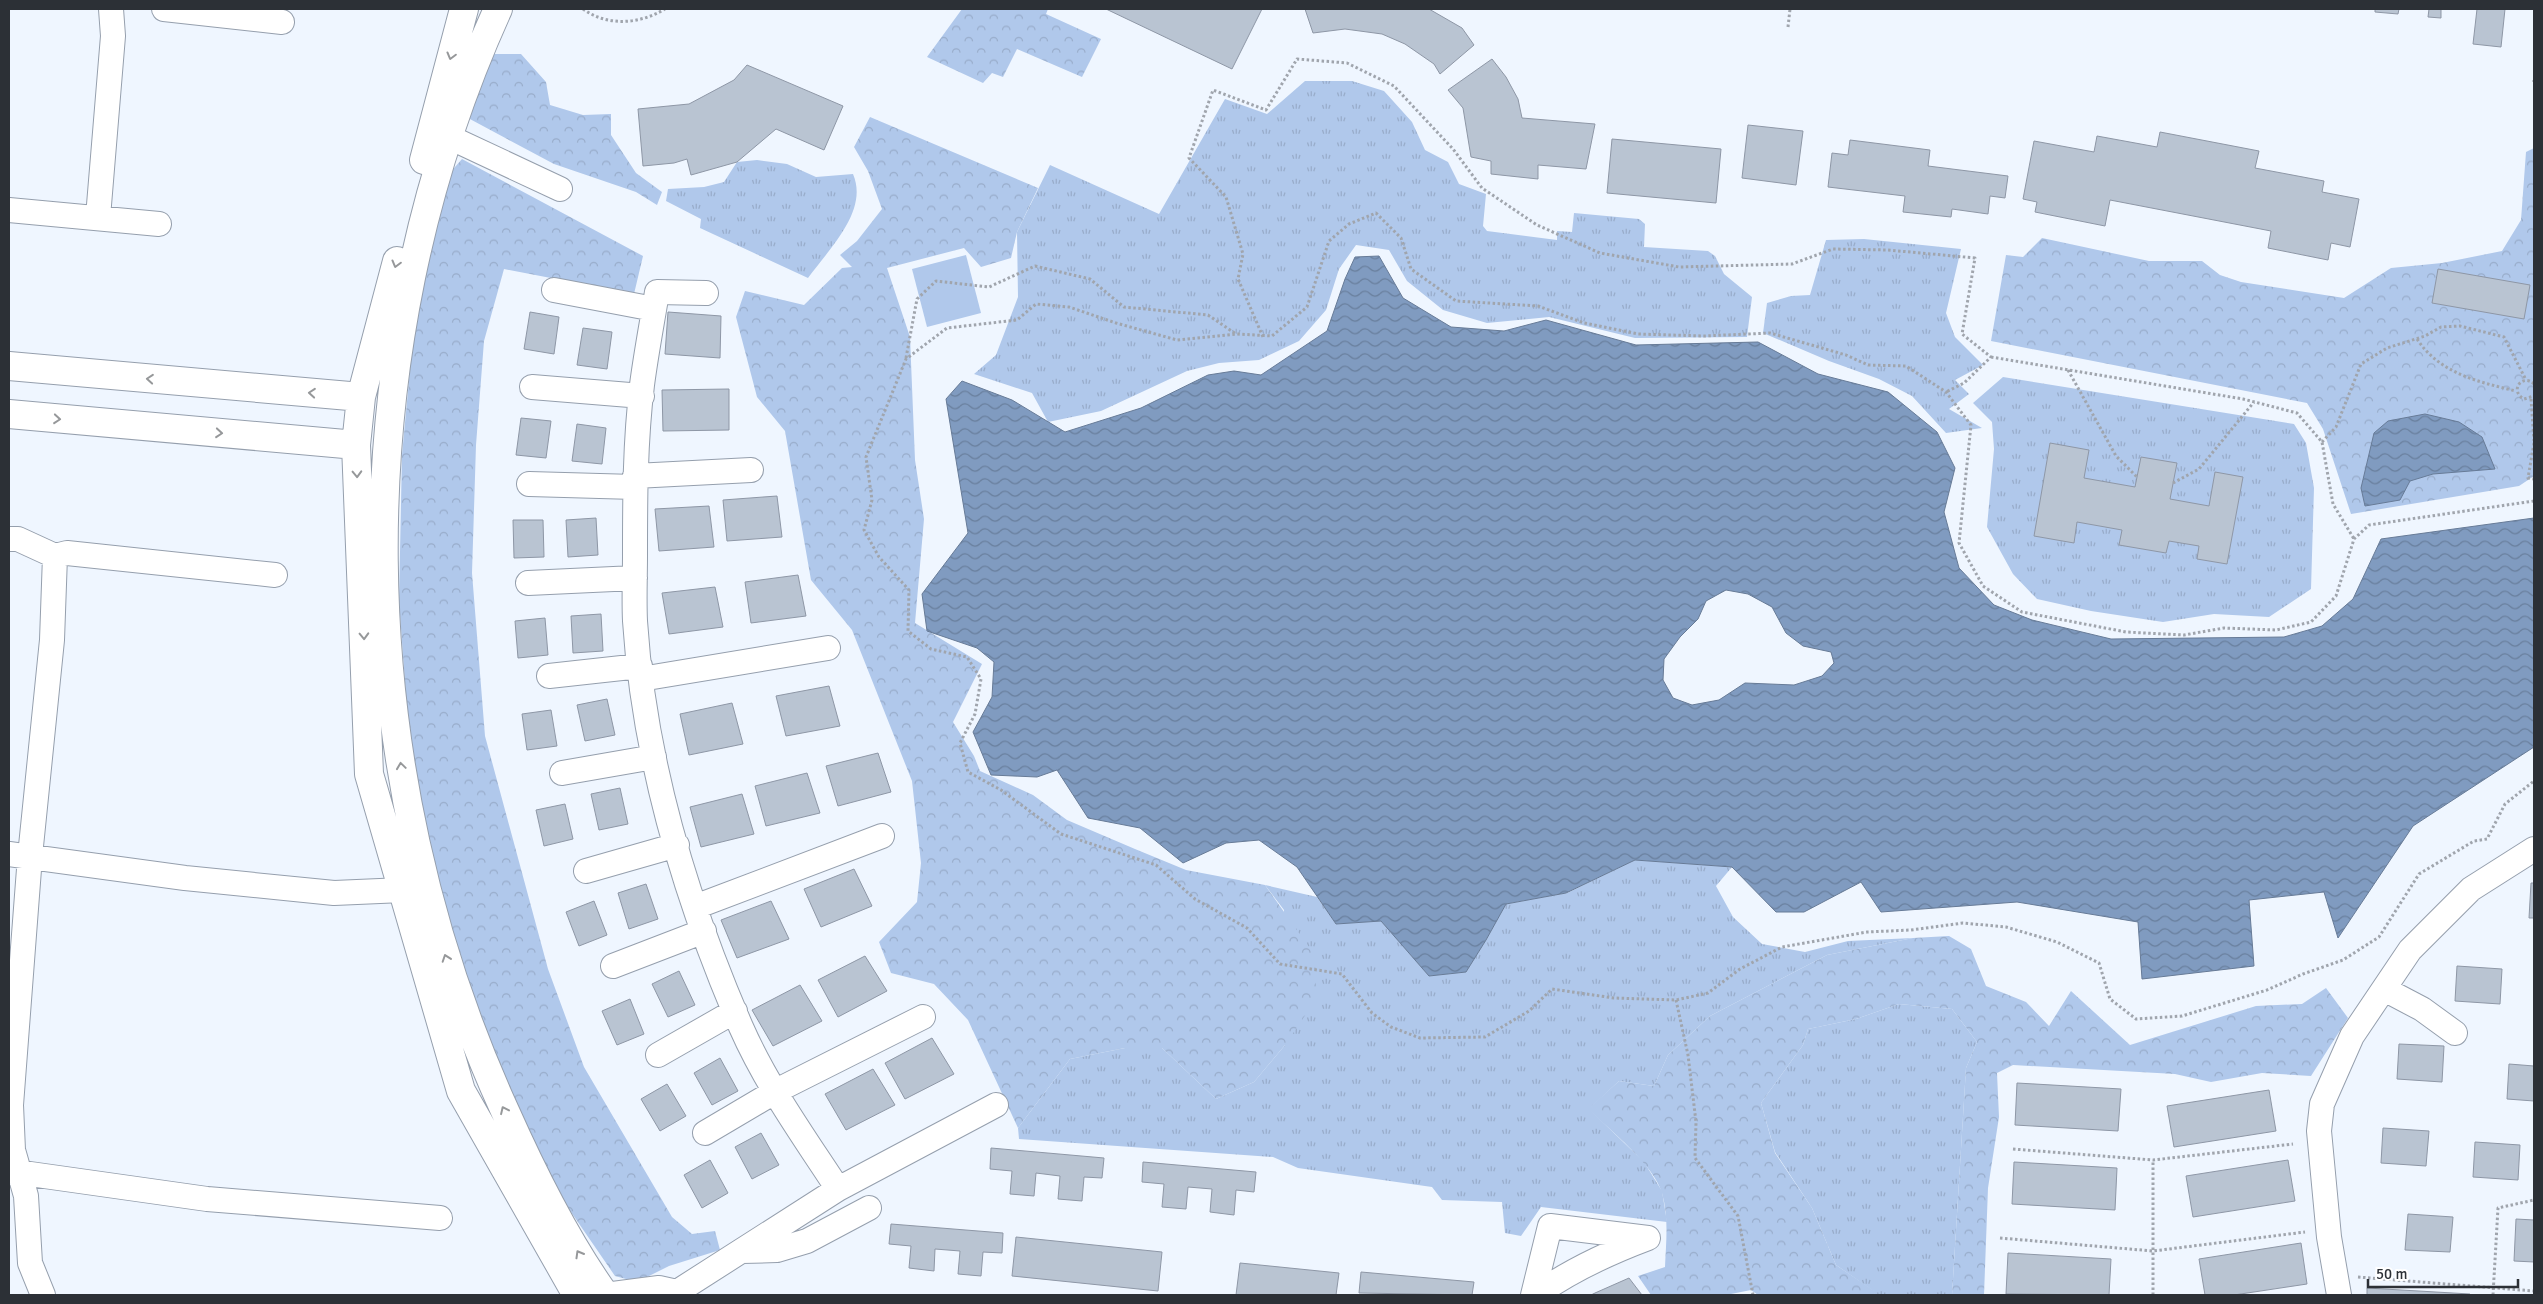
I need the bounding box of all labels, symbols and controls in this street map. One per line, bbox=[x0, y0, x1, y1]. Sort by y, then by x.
one-way arrow bbox=[447, 51, 457, 59]
one-way arrow bbox=[391, 259, 402, 268]
one-way arrow bbox=[146, 373, 154, 384]
one-way arrow bbox=[308, 387, 316, 398]
one-way arrow bbox=[54, 413, 62, 424]
one-way arrow bbox=[215, 427, 223, 438]
one-way arrow bbox=[352, 470, 362, 478]
one-way arrow bbox=[358, 632, 369, 640]
one-way arrow bbox=[396, 762, 407, 770]
one-way arrow bbox=[442, 955, 452, 963]
one-way arrow bbox=[500, 1106, 510, 1115]
one-way arrow bbox=[576, 1250, 586, 1259]
scale bar bbox=[2368, 1256, 2518, 1288]
text: 50 m bbox=[2376, 1265, 2407, 1283]

